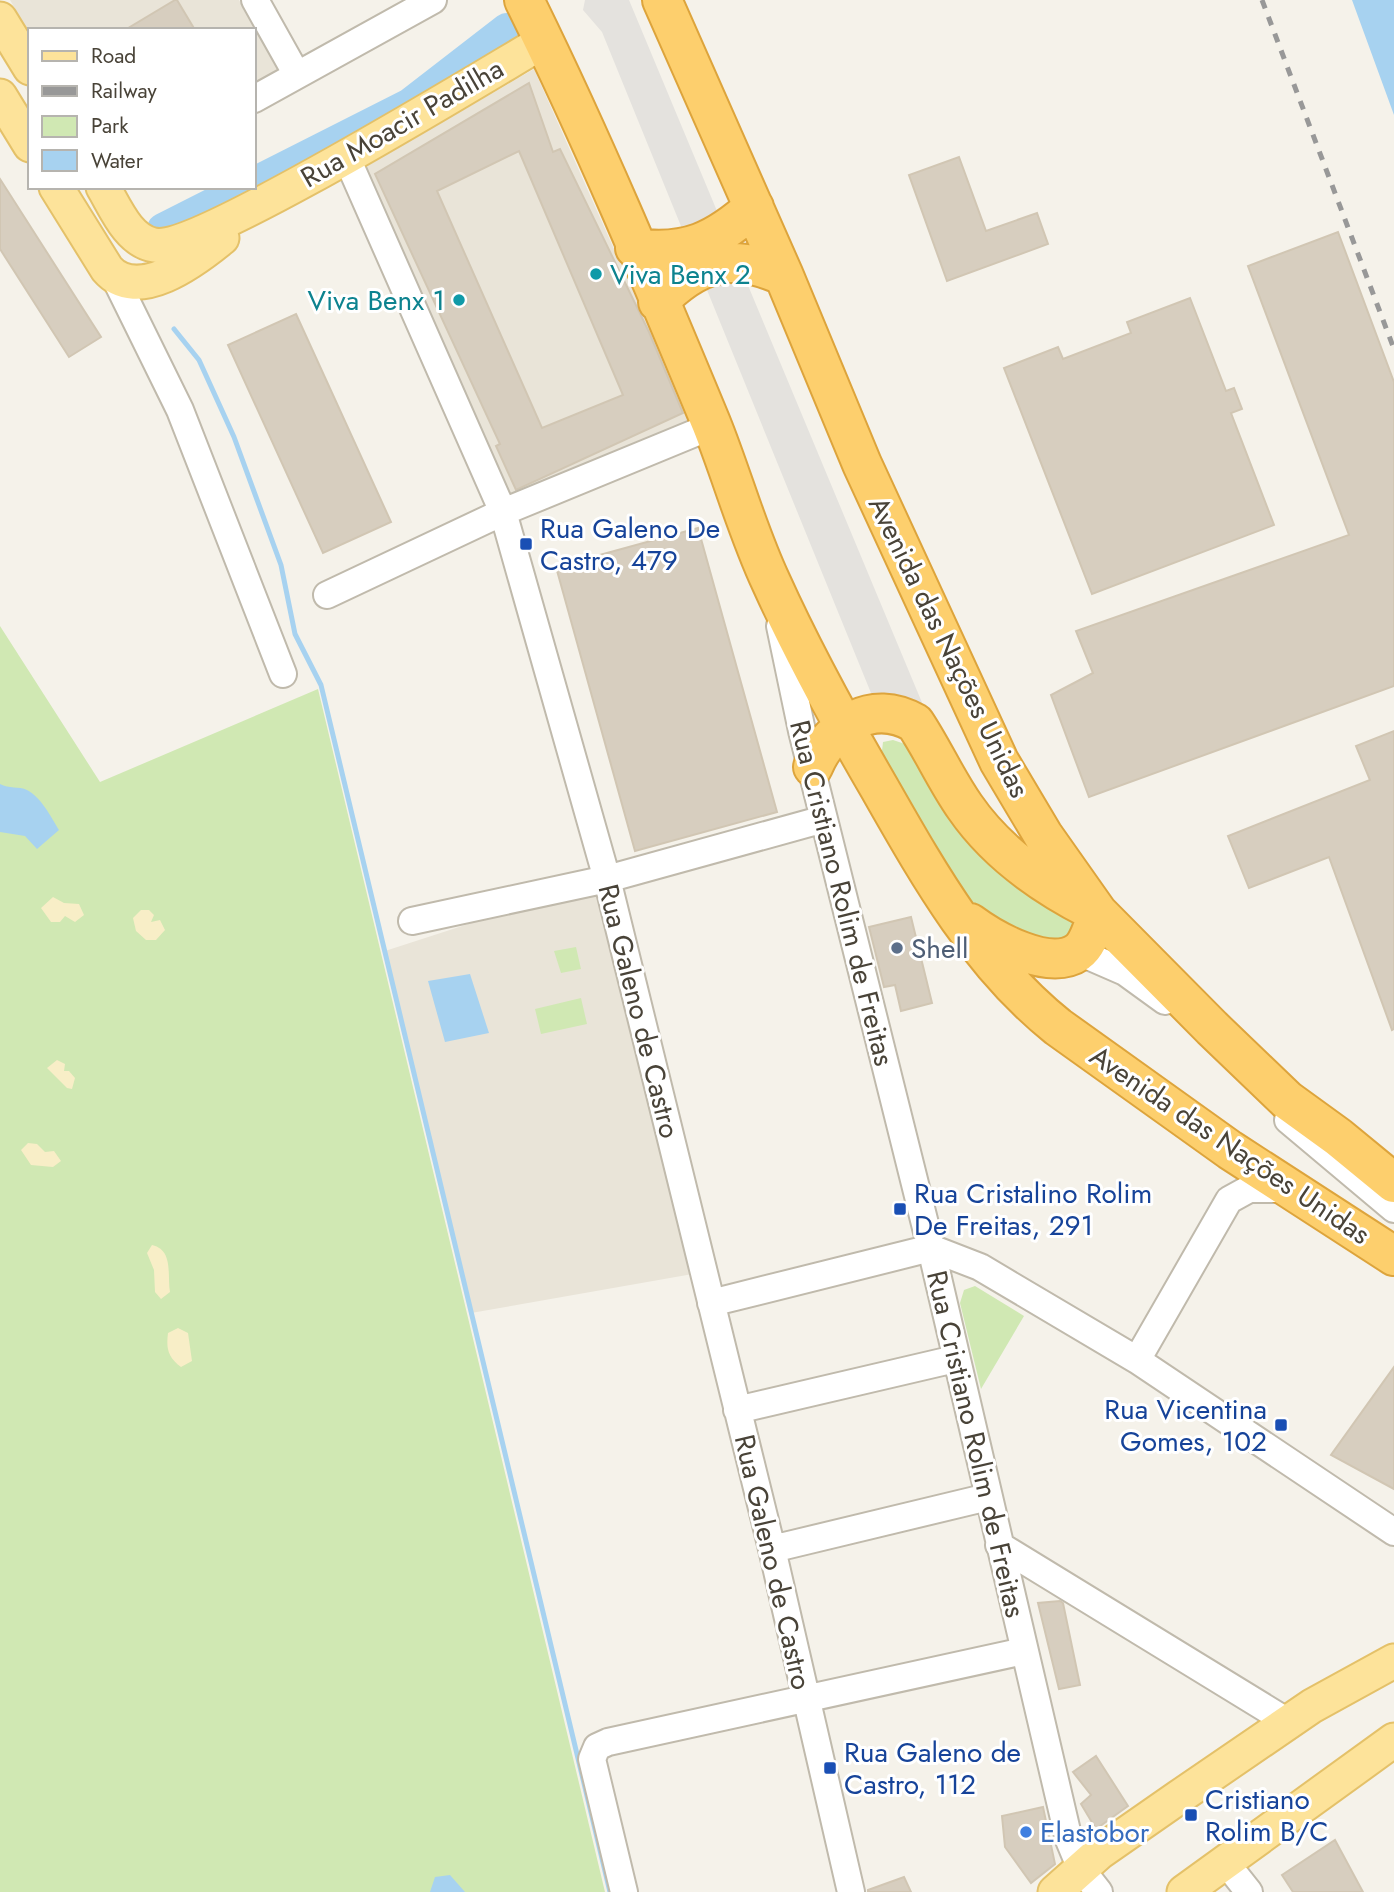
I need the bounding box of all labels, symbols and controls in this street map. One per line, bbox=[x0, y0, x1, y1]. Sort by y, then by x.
legend bbox=[28, 28, 256, 189]
text: Road bbox=[91, 41, 136, 71]
street label: Rua Moacir Padilha bbox=[293, 48, 511, 198]
text: Railway bbox=[91, 76, 157, 106]
text: Park bbox=[91, 111, 129, 141]
text: Water bbox=[91, 146, 144, 176]
place label: Viva Benx 2 bbox=[610, 254, 751, 295]
marker: Viva Benx 2 bbox=[588, 266, 604, 282]
place label: Viva Benx 1 bbox=[308, 280, 445, 321]
marker: Viva Benx 1 bbox=[451, 292, 467, 308]
street label: Avenida das Nações Unidas bbox=[858, 489, 1040, 805]
place label: Rua Galeno De Castro, 479 bbox=[540, 508, 720, 581]
marker: Rua Galeno De Castro, 479 bbox=[518, 536, 534, 552]
street label: Rua Cristiano Rolim de Freitas bbox=[779, 716, 905, 1070]
street label: Rua Galeno de Castro bbox=[588, 880, 690, 1142]
place label: Shell bbox=[911, 928, 968, 969]
marker: Shell bbox=[889, 940, 905, 956]
street label: Avenida das Nações Unidas bbox=[1082, 1036, 1378, 1254]
place label: Rua Cristalino Rolim De Freitas, 291 bbox=[914, 1173, 1152, 1246]
marker: Rua Cristalino Rolim De Freitas, 291 bbox=[892, 1201, 908, 1217]
street label: Rua Cristiano Rolim de Freitas bbox=[916, 1266, 1036, 1622]
place label: Rua Vicentina Gomes, 102 bbox=[1104, 1389, 1267, 1462]
marker: Rua Vicentina Gomes, 102 bbox=[1273, 1417, 1289, 1433]
street label: Rua Galeno de Castro bbox=[724, 1430, 822, 1694]
place label: Rua Galeno de Castro, 112 bbox=[844, 1732, 1021, 1805]
marker: Rua Galeno de Castro, 112 bbox=[822, 1760, 838, 1776]
place label: Cristiano Rolim B/C bbox=[1205, 1779, 1328, 1852]
marker: Cristiano Rolim B/C bbox=[1183, 1807, 1199, 1823]
place label: Elastobor bbox=[1040, 1812, 1150, 1853]
marker: Elastobor bbox=[1018, 1824, 1034, 1840]

